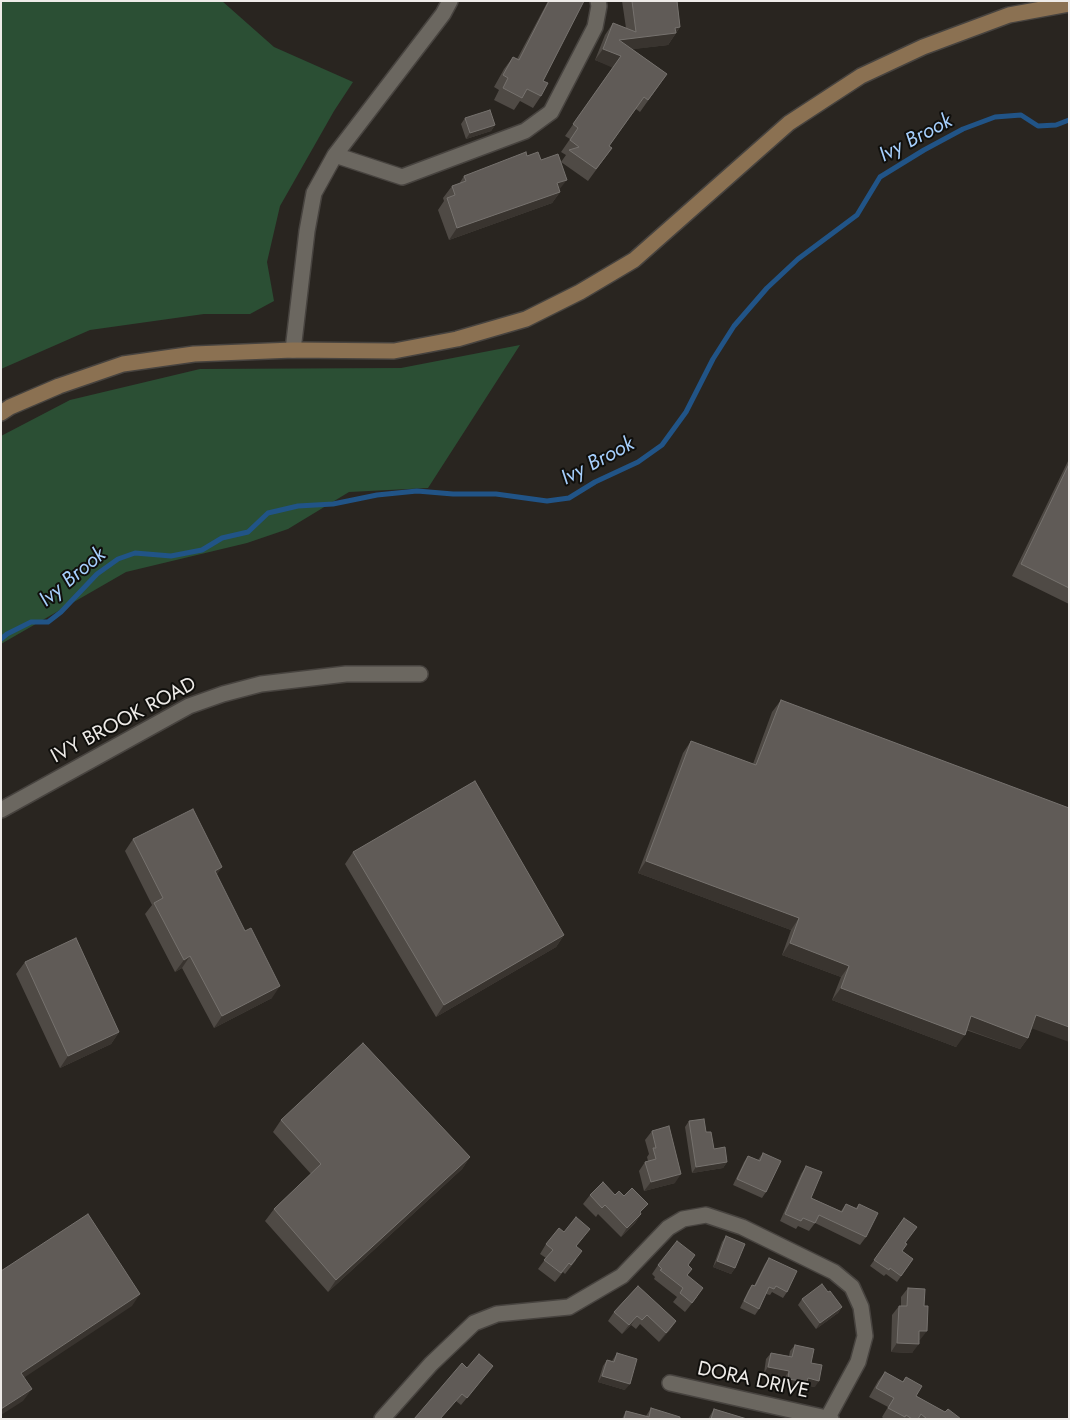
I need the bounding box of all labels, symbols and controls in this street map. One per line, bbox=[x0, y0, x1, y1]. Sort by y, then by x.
water label: Ivy Brook bbox=[875, 109, 957, 169]
water label: Ivy Brook bbox=[557, 432, 639, 492]
water label: Ivy Brook bbox=[35, 543, 111, 613]
street label: IVY BROOK ROAD bbox=[47, 673, 201, 769]
street label: DORA DRIVE bbox=[695, 1357, 811, 1405]

